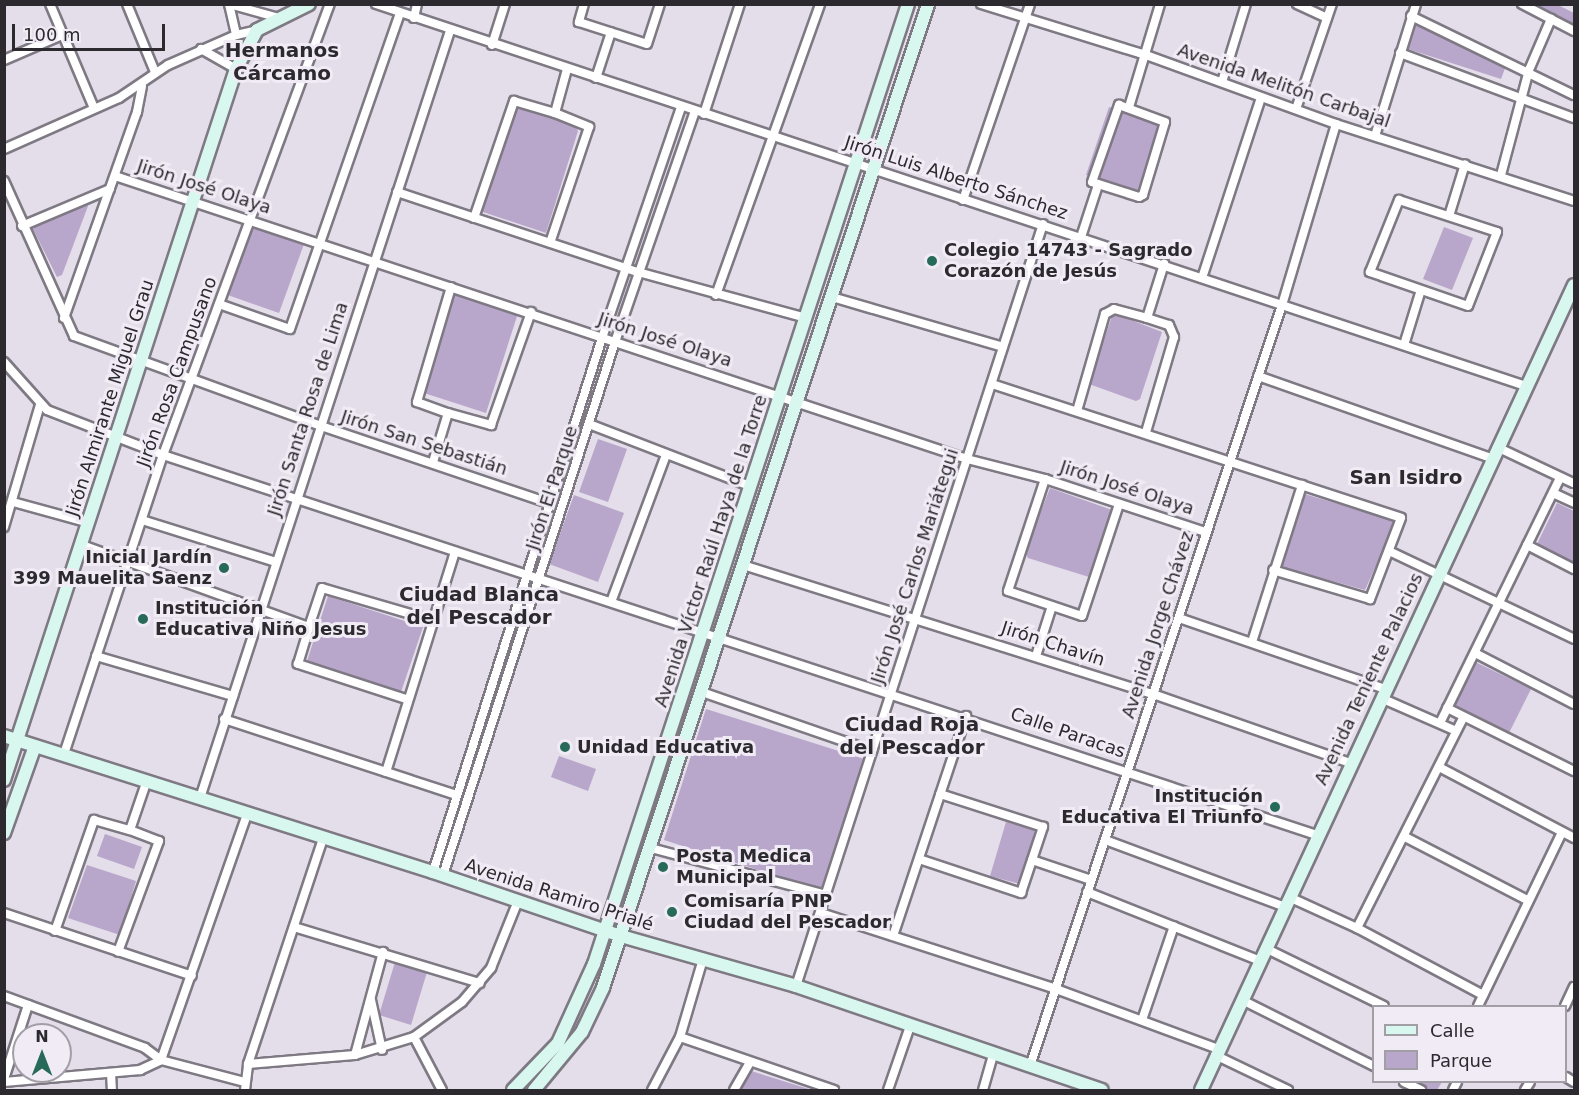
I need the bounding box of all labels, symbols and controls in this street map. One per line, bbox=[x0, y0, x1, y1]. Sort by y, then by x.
scale bar bbox=[15, 12, 168, 50]
text: 100 m bbox=[23, 24, 81, 45]
district label: Hermanos Cárcamo bbox=[225, 39, 339, 86]
street label: Avenida Melitón Carbajal bbox=[1175, 39, 1393, 133]
street label: Jirón Luis Alberto Sánchez bbox=[842, 132, 1070, 224]
street label: Jirón José Olaya bbox=[134, 155, 274, 219]
place label: Colegio 14743 - Sagrado Corazón de Jesús bbox=[944, 240, 1193, 282]
marker: Colegio 14743 - Sagrado Corazón de Jesús bbox=[925, 254, 939, 268]
street label: Jirón Rosa Campusano bbox=[132, 274, 222, 470]
street label: Jirón Almirante Miguel Grau bbox=[61, 277, 159, 519]
street label: Jirón Santa Rosa de Lima bbox=[263, 299, 353, 519]
street label: Jirón José Olaya bbox=[595, 308, 735, 372]
street label: Avenida Víctor Raúl Haya de la Torre bbox=[650, 392, 772, 710]
street label: Jirón San Sebastián bbox=[338, 406, 510, 480]
street label: Jirón El Parque bbox=[522, 423, 582, 553]
street label: Jirón José Carlos Mariátegui bbox=[867, 446, 963, 686]
street label: Jirón José Olaya bbox=[1057, 456, 1197, 520]
district label: San Isidro bbox=[1349, 465, 1463, 489]
street label: Avenida Jorge Chávez bbox=[1118, 529, 1198, 721]
place label: Inicial Jardín 399 Mauelita Saenz bbox=[13, 547, 212, 590]
marker: Inicial Jardín 399 Mauelita Saenz bbox=[217, 561, 231, 575]
street label: Avenida Teniente Palacios bbox=[1310, 569, 1428, 789]
district label: Ciudad Blanca del Pescador bbox=[399, 582, 559, 629]
place label: Institución Educativa Niño Jesus bbox=[155, 598, 367, 640]
marker: Institución Educativa Niño Jesus bbox=[136, 612, 150, 626]
street label: Jirón Chavín bbox=[999, 617, 1107, 671]
street label: Calle Paracas bbox=[1008, 703, 1128, 763]
district label: Ciudad Roja del Pescador bbox=[839, 712, 985, 759]
place label: Unidad Educativa bbox=[577, 736, 754, 758]
marker: Unidad Educativa bbox=[558, 740, 572, 754]
place label: Institución Educativa El Triunfo bbox=[1061, 786, 1263, 828]
marker: Institución Educativa El Triunfo bbox=[1268, 800, 1282, 814]
place label: Posta Medica Municipal bbox=[676, 846, 811, 888]
street label: Avenida Ramiro Prialé bbox=[462, 854, 656, 936]
marker: Posta Medica Municipal bbox=[654, 858, 672, 876]
place label: Comisaría PNP Ciudad del Pescador bbox=[684, 891, 891, 934]
marker: Comisaría PNP Ciudad del Pescador bbox=[665, 905, 679, 919]
legend bbox=[1372, 1005, 1567, 1083]
text: Calle bbox=[1430, 1020, 1475, 1041]
north arrow bbox=[12, 1023, 72, 1083]
text: N bbox=[35, 1027, 49, 1046]
text: Parque bbox=[1430, 1050, 1492, 1071]

